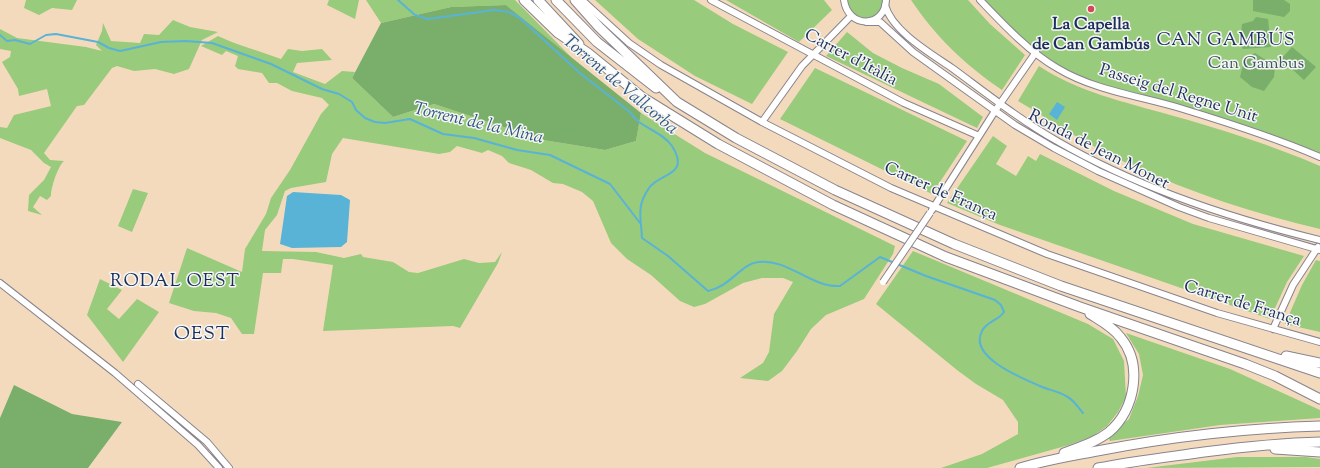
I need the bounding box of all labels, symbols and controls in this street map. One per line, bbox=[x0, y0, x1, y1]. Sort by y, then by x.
marker: La Capella de Can Gambús bbox=[1086, 4, 1096, 14]
place label: La Capella de Can Gambús bbox=[1032, 16, 1150, 56]
street label: Carrer d'Itàlia bbox=[800, 26, 900, 92]
water label: Torrent de Vallcorba bbox=[557, 31, 681, 141]
district label: CAN GAMBÚS bbox=[1156, 31, 1296, 53]
park label: Can Gambus bbox=[1208, 55, 1304, 75]
street label: Passeig del Regne Unit bbox=[1096, 61, 1260, 129]
water label: Torrent de la Mina bbox=[411, 100, 545, 150]
street label: Ronda de Jean Monet bbox=[1024, 107, 1172, 195]
street label: Carrer de França bbox=[880, 159, 1000, 227]
district label: RODAL OEST bbox=[110, 272, 240, 294]
street label: Carrer de França bbox=[1181, 277, 1303, 333]
district label: OEST bbox=[174, 325, 230, 347]

